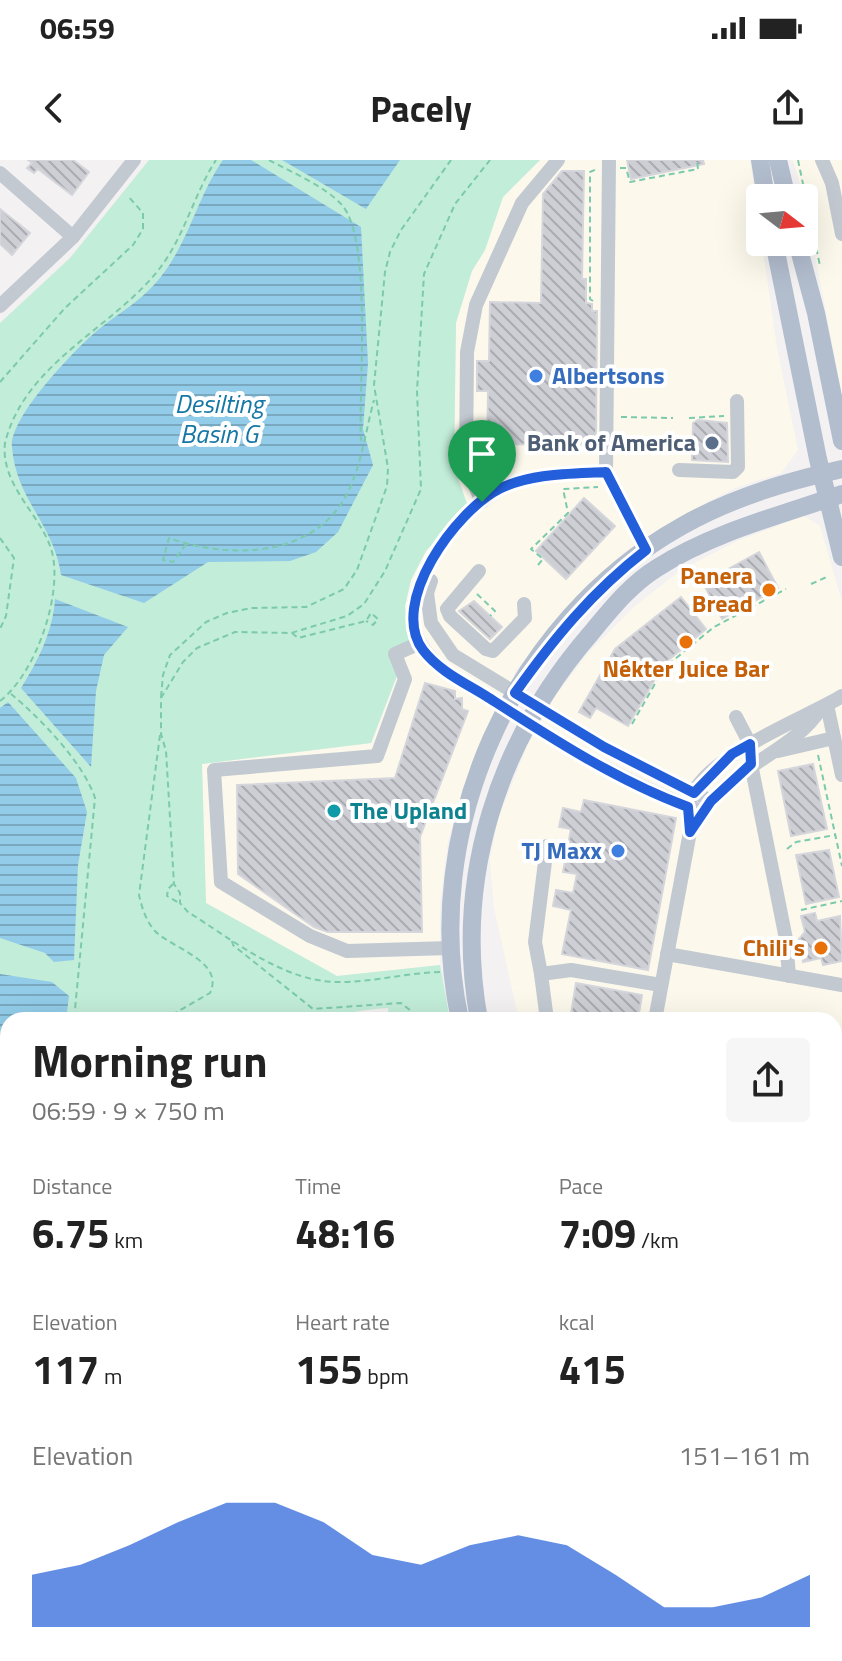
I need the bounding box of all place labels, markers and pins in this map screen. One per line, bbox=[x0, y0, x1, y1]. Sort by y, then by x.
place label: Albertsons bbox=[552, 357, 665, 393]
marker: Albertsons bbox=[527, 367, 545, 385]
pin bbox=[448, 420, 516, 502]
place label: Bank of America bbox=[527, 424, 696, 460]
marker: Bank of America bbox=[703, 434, 721, 452]
place label: Panera Bread bbox=[680, 557, 753, 621]
marker: Panera Bread bbox=[760, 581, 778, 599]
marker: Nékter Juice Bar bbox=[677, 633, 695, 651]
place label: Nékter Juice Bar bbox=[603, 650, 770, 686]
place label: The Upland bbox=[350, 792, 467, 828]
marker: The Upland bbox=[325, 802, 343, 820]
place label: TJ Maxx bbox=[521, 832, 603, 868]
marker: TJ Maxx bbox=[609, 842, 627, 860]
place label: Chili's bbox=[743, 929, 805, 965]
marker: Chili's bbox=[812, 939, 830, 957]

